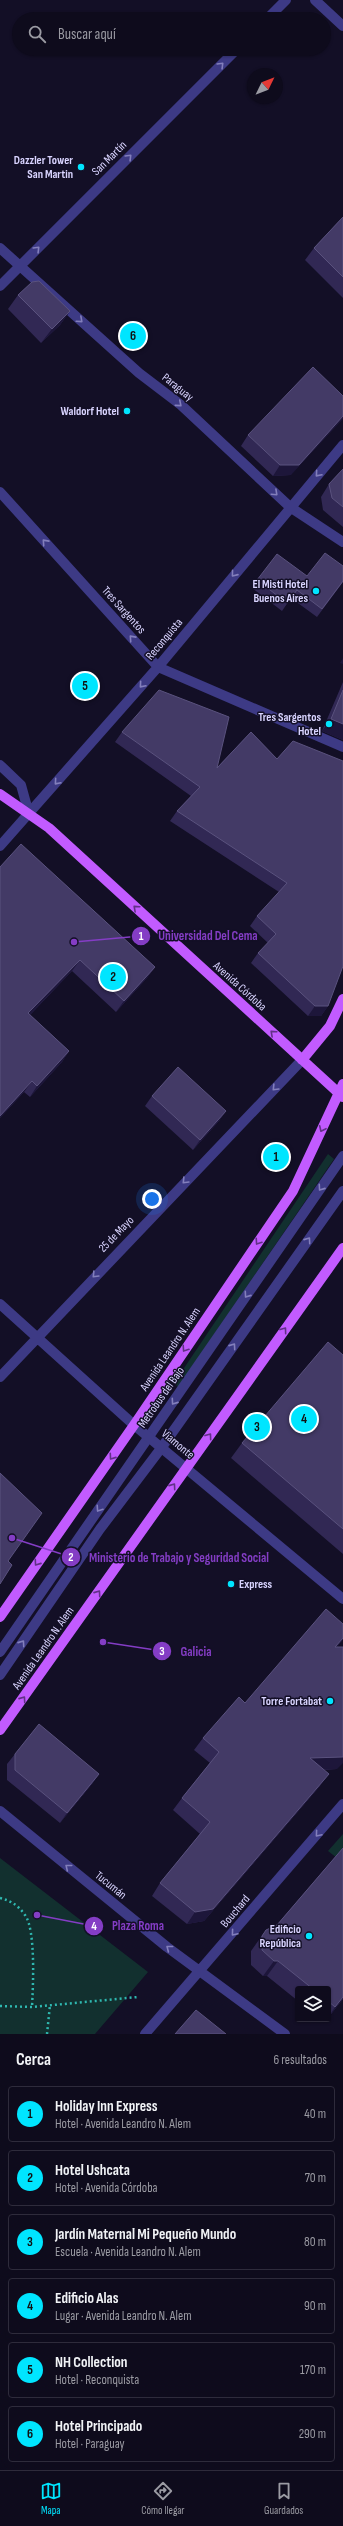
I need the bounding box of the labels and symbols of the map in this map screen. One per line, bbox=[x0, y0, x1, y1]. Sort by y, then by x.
one-way arrow bbox=[216, 62, 224, 70]
north arrow bbox=[247, 68, 283, 104]
street label: San Martín bbox=[89, 138, 130, 179]
place label: Dazzler Tower San Martin bbox=[14, 153, 73, 182]
one-way arrow bbox=[124, 154, 132, 162]
marker: Dazzler Tower San Martin bbox=[76, 162, 86, 172]
one-way arrow bbox=[32, 246, 40, 254]
one-way arrow bbox=[76, 315, 83, 322]
pin: 6 bbox=[120, 321, 146, 351]
street label: Paraguay bbox=[159, 370, 197, 405]
one-way arrow bbox=[175, 400, 182, 407]
place label: Waldorf Hotel bbox=[61, 404, 119, 419]
marker: Waldorf Hotel bbox=[122, 406, 132, 416]
one-way arrow bbox=[315, 469, 322, 477]
one-way arrow bbox=[270, 488, 277, 495]
one-way arrow bbox=[42, 539, 49, 547]
one-way arrow bbox=[232, 569, 239, 577]
place label: El Misti Hotel Buenos Aires bbox=[253, 577, 308, 606]
street label: Tres Sargentos bbox=[98, 583, 149, 637]
marker: El Misti Hotel Buenos Aires bbox=[311, 586, 321, 596]
street label: Reconquista bbox=[143, 615, 186, 663]
one-way arrow bbox=[130, 636, 137, 643]
pin: 5 bbox=[72, 671, 98, 701]
one-way arrow bbox=[140, 680, 147, 688]
place label: Tres Sargentos Hotel bbox=[258, 710, 321, 739]
marker: Tres Sargentos Hotel bbox=[324, 719, 334, 729]
one-way arrow bbox=[54, 778, 61, 785]
one-way arrow bbox=[133, 905, 140, 912]
callout: Universidad Del Cema bbox=[131, 923, 266, 948]
text: Universidad Del Cema bbox=[158, 928, 258, 944]
text: 1 bbox=[139, 929, 144, 944]
street label: Avenida Córdoba bbox=[209, 958, 270, 1015]
pin: 2 bbox=[100, 962, 126, 992]
one-way arrow bbox=[270, 1030, 278, 1038]
one-way arrow bbox=[272, 1083, 279, 1091]
one-way arrow bbox=[319, 1125, 327, 1132]
pin: 1 bbox=[263, 1142, 289, 1172]
one-way arrow bbox=[182, 1176, 189, 1184]
one-way arrow bbox=[318, 1184, 326, 1191]
your location bbox=[142, 1189, 162, 1209]
street label: 25 de Mayo bbox=[95, 1213, 137, 1256]
one-way arrow bbox=[303, 1237, 311, 1244]
one-way arrow bbox=[255, 1238, 263, 1245]
one-way arrow bbox=[92, 1270, 99, 1278]
one-way arrow bbox=[244, 1291, 252, 1298]
street label: Avenida Leandro N. Alem bbox=[136, 1304, 204, 1395]
one-way arrow bbox=[279, 1328, 286, 1335]
one-way arrow bbox=[228, 1343, 236, 1350]
one-way arrow bbox=[183, 1345, 190, 1352]
street label: Metrobus del Bajo bbox=[135, 1364, 188, 1431]
one-way arrow bbox=[171, 1398, 178, 1405]
pin: 4 bbox=[291, 1404, 317, 1434]
pin: 3 bbox=[244, 1412, 270, 1442]
street label: Viamonte bbox=[158, 1426, 197, 1463]
one-way arrow bbox=[204, 1433, 212, 1440]
one-way arrow bbox=[109, 1453, 117, 1460]
one-way arrow bbox=[168, 1484, 175, 1491]
one-way arrow bbox=[97, 1504, 104, 1511]
callout: Ministerio de Trabajo y Seguridad Social bbox=[61, 1545, 277, 1570]
text: 2 bbox=[68, 1550, 74, 1565]
text: Ministerio de Trabajo y Seguridad Social bbox=[89, 1550, 269, 1566]
one-way arrow bbox=[35, 1559, 42, 1566]
place label: Express bbox=[239, 1577, 273, 1592]
marker: Express bbox=[226, 1579, 236, 1589]
one-way arrow bbox=[93, 1590, 100, 1597]
street label: Avenida Leandro N. Alem bbox=[9, 1604, 78, 1693]
callout: Galicia bbox=[152, 1639, 219, 1664]
one-way arrow bbox=[17, 1640, 24, 1647]
text: 3 bbox=[159, 1644, 165, 1659]
text: Galicia bbox=[181, 1644, 211, 1660]
place label: Torre Fortabat bbox=[261, 1694, 322, 1709]
one-way arrow bbox=[18, 1696, 25, 1703]
marker: Torre Fortabat bbox=[325, 1696, 335, 1706]
one-way arrow bbox=[315, 1829, 322, 1836]
one-way arrow bbox=[66, 1864, 73, 1871]
street label: Tucumán bbox=[92, 1868, 130, 1903]
street label: Bouchard bbox=[217, 1892, 253, 1931]
callout: Plaza Roma bbox=[84, 1913, 172, 1938]
text: Plaza Roma bbox=[112, 1918, 164, 1934]
text: 4 bbox=[91, 1919, 97, 1934]
place label: Edificio República bbox=[260, 1922, 301, 1951]
one-way arrow bbox=[231, 1928, 238, 1936]
marker: Edificio República bbox=[304, 1931, 314, 1941]
one-way arrow bbox=[167, 1946, 174, 1953]

